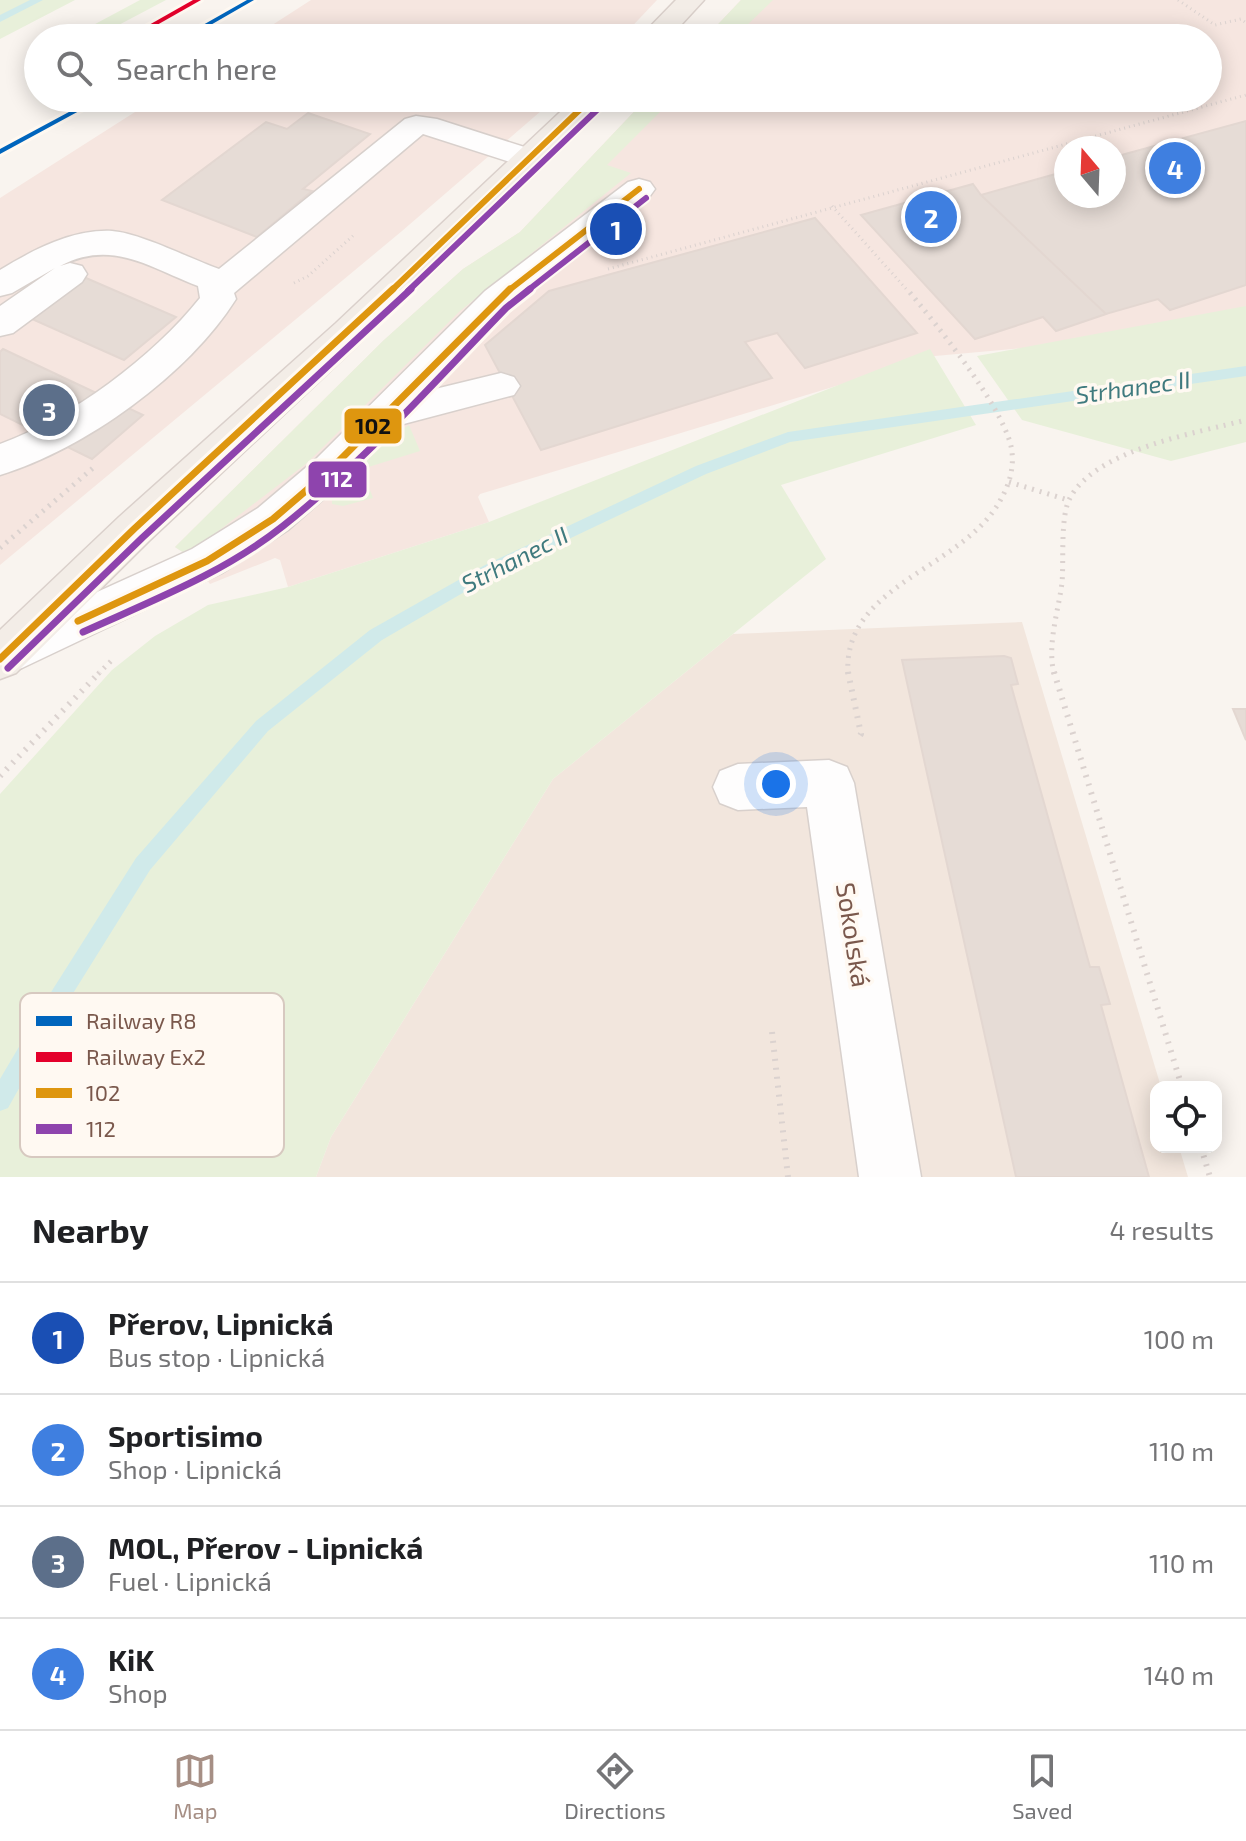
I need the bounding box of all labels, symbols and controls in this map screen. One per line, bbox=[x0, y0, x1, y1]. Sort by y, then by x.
search box bbox=[24, 24, 1222, 112]
icon: search bbox=[52, 46, 96, 90]
text: Search here bbox=[116, 50, 277, 86]
north arrow bbox=[1054, 136, 1126, 208]
pin: 4 bbox=[1149, 138, 1201, 198]
pin: 2 bbox=[905, 187, 957, 247]
pin: 1 bbox=[590, 199, 642, 259]
water label: Strhanec II bbox=[1073, 364, 1192, 409]
pin: 3 bbox=[23, 380, 75, 440]
line badge: 102 bbox=[343, 407, 403, 445]
text: 102 bbox=[355, 412, 391, 438]
line badge: 112 bbox=[307, 460, 368, 499]
text: 112 bbox=[321, 465, 353, 491]
water label: Strhanec II bbox=[456, 519, 572, 598]
your location bbox=[756, 764, 796, 804]
street label: Sokolská bbox=[831, 880, 878, 989]
legend bbox=[20, 993, 284, 1157]
text: Railway R8 bbox=[86, 1007, 197, 1033]
text: Railway Ex2 bbox=[86, 1043, 206, 1069]
text: 102 bbox=[86, 1079, 120, 1105]
map controls bbox=[1150, 1081, 1222, 1153]
button: locate bbox=[1150, 1081, 1222, 1153]
text: 112 bbox=[86, 1115, 116, 1141]
text: Nearby bbox=[32, 1209, 149, 1250]
text: 4 results bbox=[1109, 1214, 1214, 1245]
text: Přerov, Lipnická bbox=[108, 1305, 334, 1341]
text: 1 bbox=[52, 1323, 64, 1354]
text: 100 m bbox=[1144, 1323, 1214, 1354]
text: Bus stop · Lipnická bbox=[108, 1341, 325, 1372]
text: Sportisimo bbox=[108, 1417, 263, 1453]
text: 2 bbox=[50, 1435, 66, 1466]
text: 110 m bbox=[1149, 1435, 1214, 1466]
text: Shop · Lipnická bbox=[108, 1453, 282, 1484]
text: MOL, Přerov - Lipnická bbox=[108, 1529, 423, 1565]
text: 3 bbox=[51, 1547, 65, 1578]
text: 110 m bbox=[1149, 1547, 1214, 1578]
text: Fuel · Lipnická bbox=[108, 1565, 272, 1596]
text: KiK bbox=[108, 1641, 154, 1677]
text: 4 bbox=[50, 1659, 66, 1690]
text: 140 m bbox=[1143, 1659, 1214, 1690]
text: Shop bbox=[108, 1677, 168, 1708]
tab: Map bbox=[173, 1749, 217, 1823]
tab: Directions bbox=[564, 1749, 666, 1823]
tab: Saved bbox=[1012, 1749, 1073, 1823]

